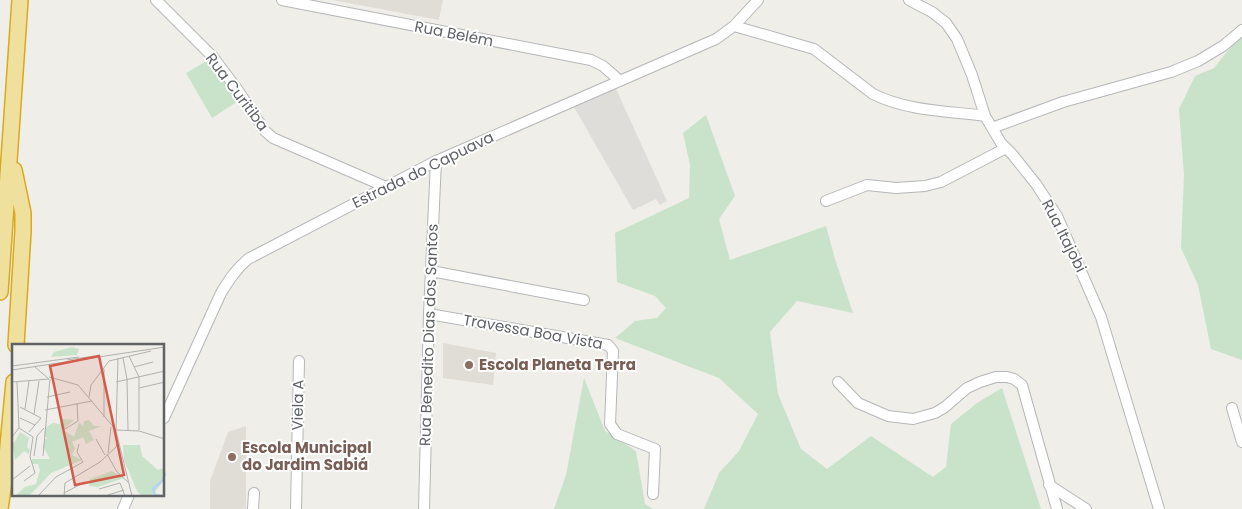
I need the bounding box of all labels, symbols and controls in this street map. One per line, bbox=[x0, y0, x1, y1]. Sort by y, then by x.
street label: Rua Belém bbox=[413, 16, 495, 51]
street label: Rua Curitiba bbox=[201, 48, 274, 135]
street label: Estrada do Capuava bbox=[349, 126, 497, 213]
street label: Rua Itajobi bbox=[1037, 196, 1092, 276]
street label: Rua Benedito Dias dos Santos bbox=[414, 223, 443, 446]
street label: Travessa Boa Vista bbox=[462, 309, 605, 354]
inset map bbox=[12, 344, 165, 496]
place label: Escola Planeta Terra bbox=[479, 354, 636, 375]
marker: Escola Planeta Terra bbox=[463, 359, 475, 371]
street label: Viela A bbox=[287, 379, 308, 431]
place label: Escola Municipal do Jardim Sabiá bbox=[242, 437, 372, 475]
marker: Escola Municipal do Jardim Sabiá bbox=[226, 451, 238, 463]

